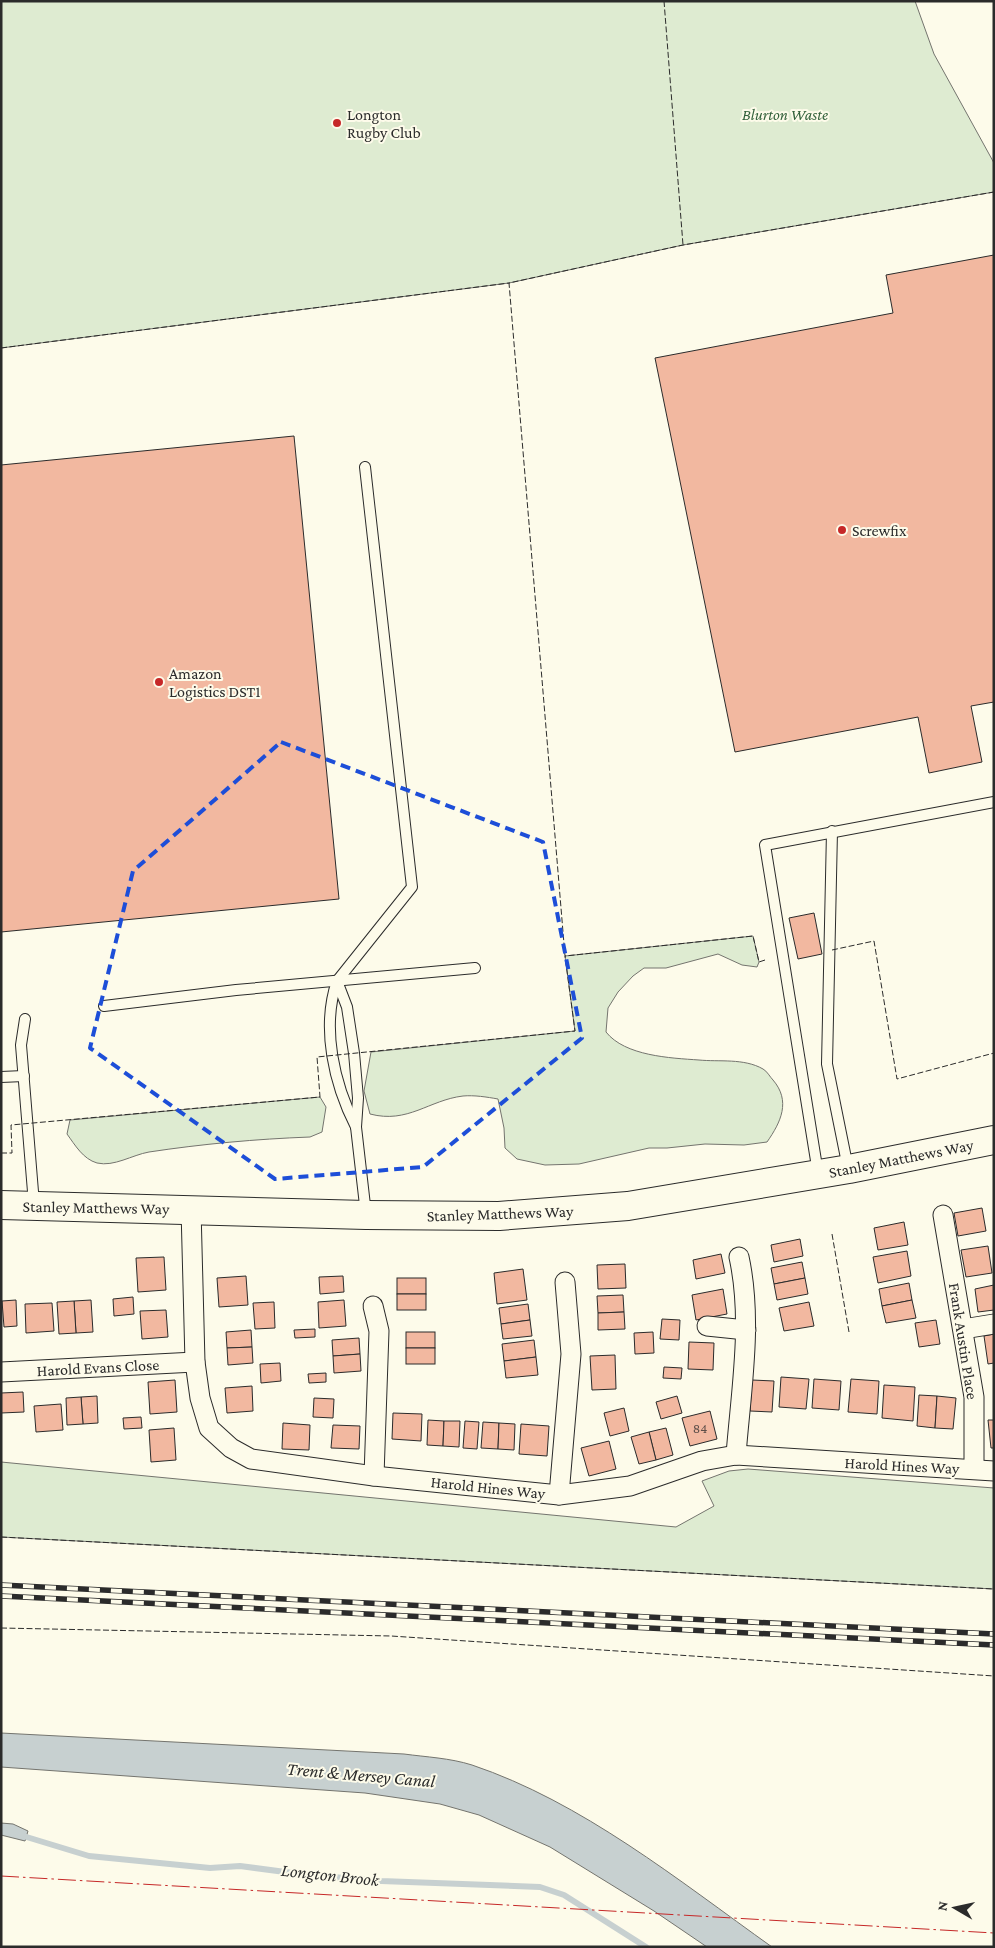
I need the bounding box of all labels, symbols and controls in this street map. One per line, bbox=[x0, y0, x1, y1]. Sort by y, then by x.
place label: Longton Rugby Club bbox=[347, 106, 421, 142]
park label: Blurton Waste bbox=[742, 106, 828, 123]
marker: Longton Rugby Club bbox=[331, 117, 343, 129]
place label: Screwfix bbox=[852, 522, 907, 539]
marker: Screwfix bbox=[836, 524, 848, 536]
place label: Amazon Logistics DST1 bbox=[169, 665, 261, 701]
marker: Amazon Logistics DST1 bbox=[153, 676, 165, 688]
street label: Stanley Matthews Way bbox=[827, 1136, 976, 1182]
street label: Stanley Matthews Way bbox=[22, 1198, 170, 1218]
street label: Stanley Matthews Way bbox=[426, 1202, 574, 1226]
street label: Frank Austin Place bbox=[946, 1282, 981, 1401]
street label: Harold Evans Close bbox=[36, 1356, 160, 1379]
house number: 84 bbox=[693, 1420, 707, 1436]
street label: Harold Hines Way bbox=[844, 1454, 961, 1478]
street label: Harold Hines Way bbox=[430, 1473, 547, 1503]
water label: Trent & Mersey Canal bbox=[286, 1759, 436, 1791]
water label: Longton Brook bbox=[280, 1860, 381, 1890]
north arrow bbox=[930, 1883, 980, 1933]
text: N bbox=[934, 1900, 951, 1912]

